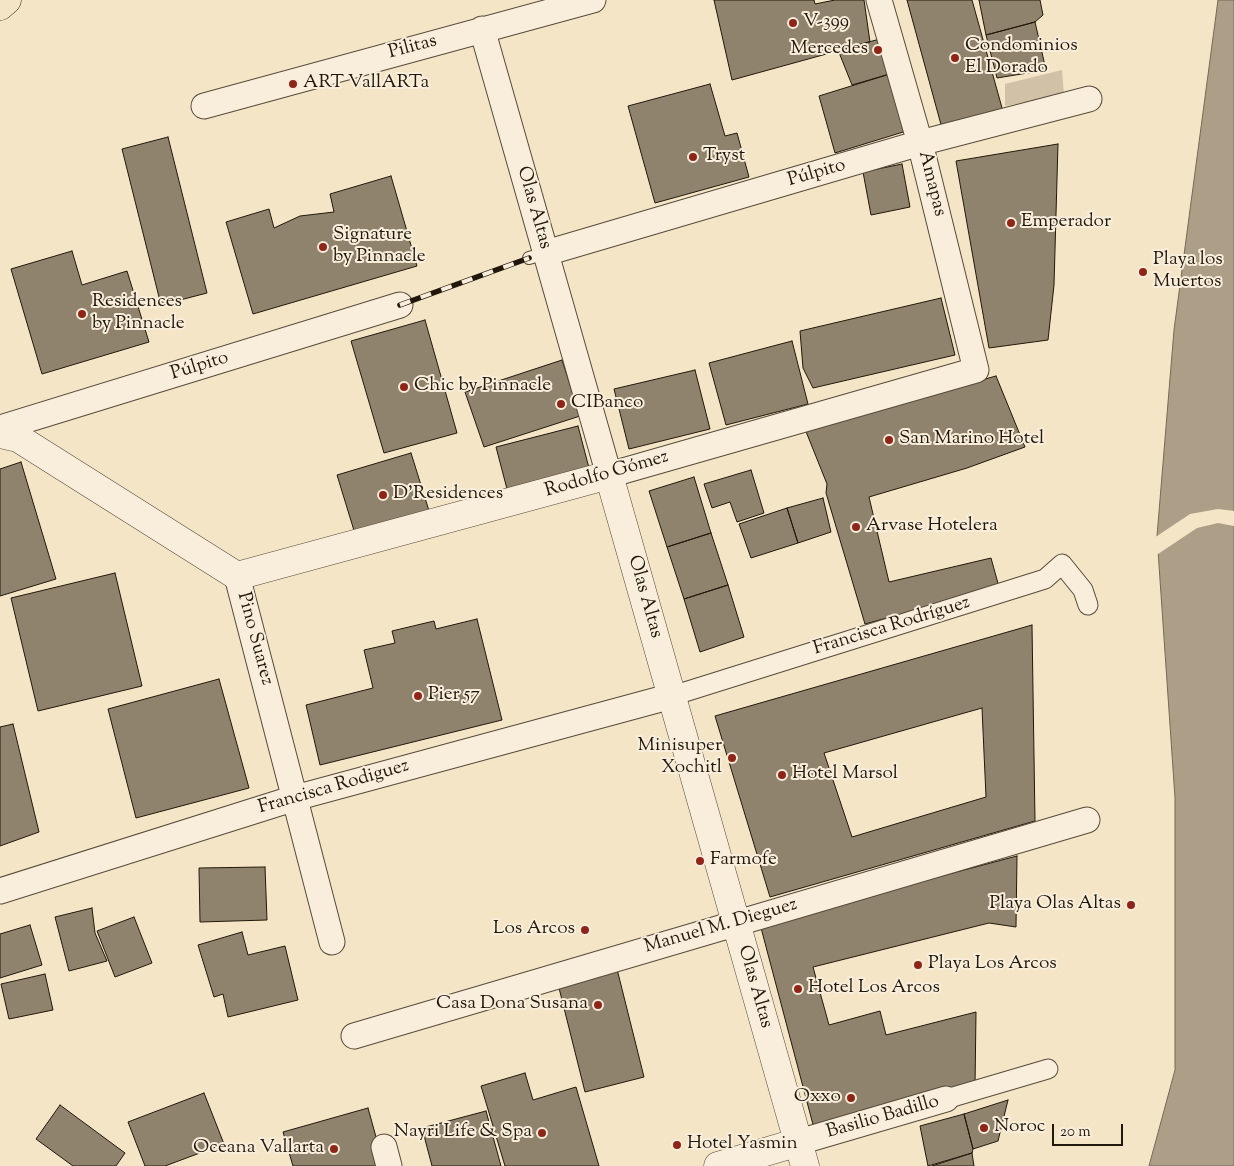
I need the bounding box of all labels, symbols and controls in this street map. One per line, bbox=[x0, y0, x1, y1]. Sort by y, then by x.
place label: V-399 bbox=[803, 12, 849, 34]
marker: V-399 bbox=[787, 17, 799, 29]
street label: Pilitas bbox=[386, 31, 440, 65]
place label: Condominios El Dorado bbox=[965, 36, 1078, 80]
place label: Mercedes bbox=[791, 39, 868, 61]
marker: Mercedes bbox=[872, 44, 884, 56]
marker: Condominios El Dorado bbox=[949, 52, 961, 64]
place label: ART VallARTa bbox=[303, 73, 429, 95]
marker: ART VallARTa bbox=[287, 78, 299, 90]
place label: Tryst bbox=[703, 146, 745, 168]
street label: Amapas bbox=[912, 149, 950, 219]
marker: Tryst bbox=[687, 151, 699, 163]
street label: Púlpito bbox=[785, 155, 849, 193]
street label: Olas Altas bbox=[510, 164, 556, 252]
place label: Emperador bbox=[1021, 212, 1111, 234]
marker: Emperador bbox=[1005, 217, 1017, 229]
place label: Signature by Pinnacle bbox=[333, 225, 426, 269]
marker: Signature by Pinnacle bbox=[317, 241, 329, 253]
place label: Playa los Muertos bbox=[1153, 250, 1223, 294]
marker: Playa los Muertos bbox=[1137, 266, 1149, 278]
place label: Residences by Pinnacle bbox=[92, 292, 185, 336]
marker: Residences by Pinnacle bbox=[76, 308, 88, 320]
street label: Púlpito bbox=[168, 347, 232, 387]
place label: Chic by Pinnacle bbox=[414, 376, 551, 398]
marker: Chic by Pinnacle bbox=[398, 381, 410, 393]
place label: CIBanco bbox=[571, 393, 643, 415]
marker: CIBanco bbox=[555, 398, 567, 410]
place label: San Marino Hotel bbox=[899, 429, 1044, 451]
marker: San Marino Hotel bbox=[883, 434, 895, 446]
street label: Rodolfo Gómez bbox=[542, 446, 672, 504]
place label: D'Residences bbox=[393, 484, 503, 506]
marker: D'Residences bbox=[377, 489, 389, 501]
place label: Arvase Hotelera bbox=[866, 516, 998, 538]
marker: Arvase Hotelera bbox=[850, 521, 862, 533]
street label: Olas Altas bbox=[621, 553, 667, 641]
street label: Pino Suarez bbox=[231, 590, 277, 688]
street label: Francisca Rodríguez bbox=[811, 592, 973, 662]
place label: Pier 57 bbox=[428, 685, 480, 707]
marker: Pier 57 bbox=[412, 690, 424, 702]
place label: Minisuper Xochitl bbox=[638, 736, 722, 780]
marker: Minisuper Xochitl bbox=[726, 752, 738, 764]
street label: Francisca Rodiguez bbox=[256, 756, 412, 820]
place label: Hotel Marsol bbox=[792, 764, 898, 786]
marker: Hotel Marsol bbox=[776, 769, 788, 781]
place label: Farmofe bbox=[710, 850, 777, 872]
marker: Farmofe bbox=[694, 855, 706, 867]
street label: Manuel M. Dieguez bbox=[642, 894, 800, 960]
place label: Playa Olas Altas bbox=[989, 894, 1121, 916]
marker: Playa Olas Altas bbox=[1125, 899, 1137, 911]
place label: Los Arcos bbox=[493, 919, 575, 941]
marker: Los Arcos bbox=[579, 924, 591, 936]
street label: Olas Altas bbox=[731, 943, 777, 1031]
place label: Playa Los Arcos bbox=[928, 954, 1057, 976]
marker: Playa Los Arcos bbox=[912, 959, 924, 971]
place label: Hotel Los Arcos bbox=[808, 978, 940, 1000]
marker: Hotel Los Arcos bbox=[792, 983, 804, 995]
place label: Casa Dona Susana bbox=[436, 994, 588, 1016]
marker: Casa Dona Susana bbox=[592, 999, 604, 1011]
place label: Oxxo bbox=[794, 1087, 841, 1109]
street label: Basilio Badillo bbox=[824, 1091, 942, 1145]
marker: Oxxo bbox=[845, 1092, 857, 1104]
scale bar bbox=[1054, 1114, 1125, 1146]
place label: Noroc bbox=[994, 1117, 1045, 1139]
place label: Nayri Life & Spa bbox=[394, 1122, 532, 1144]
marker: Noroc bbox=[978, 1122, 990, 1134]
text: 20 m bbox=[1060, 1122, 1091, 1143]
marker: Nayri Life & Spa bbox=[536, 1127, 548, 1139]
place label: Hotel Yasmin bbox=[687, 1134, 798, 1156]
place label: Oceana Vallarta bbox=[193, 1138, 324, 1160]
marker: Hotel Yasmin bbox=[671, 1139, 683, 1151]
marker: Oceana Vallarta bbox=[328, 1143, 340, 1155]

